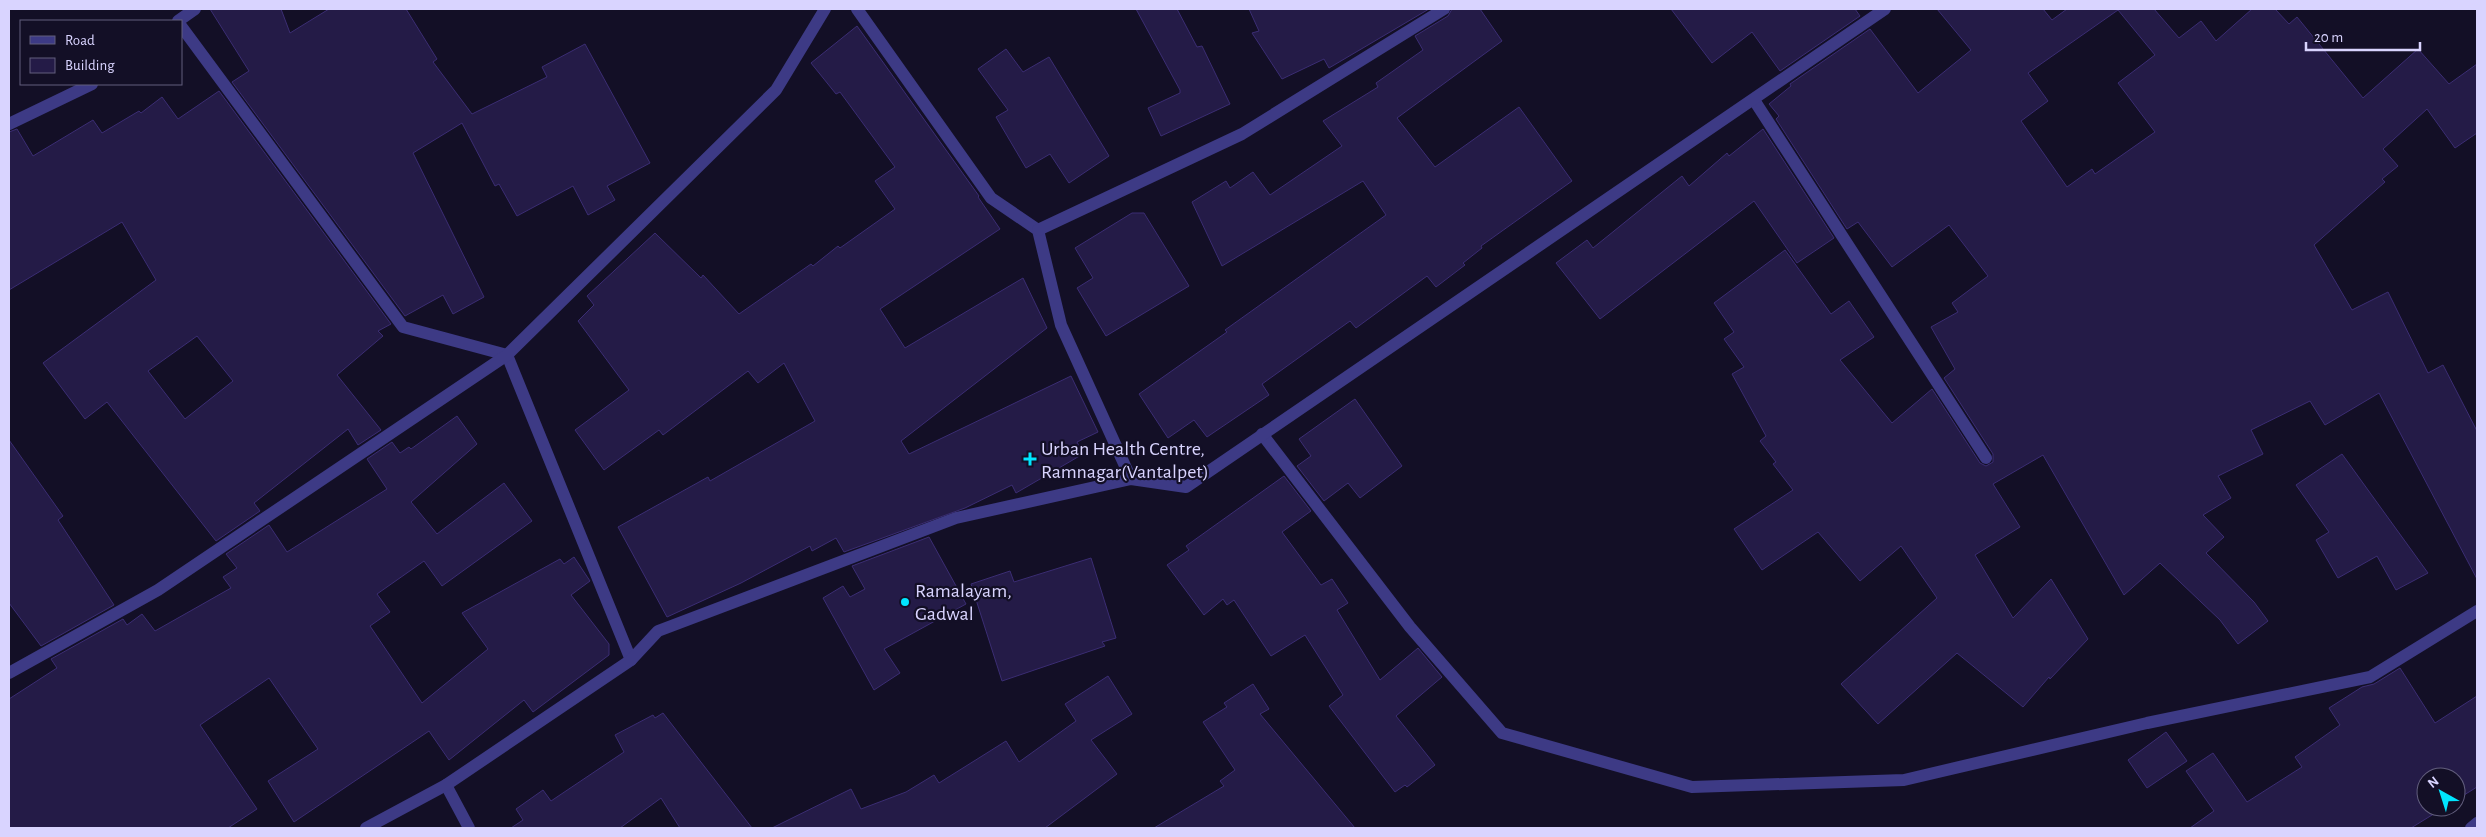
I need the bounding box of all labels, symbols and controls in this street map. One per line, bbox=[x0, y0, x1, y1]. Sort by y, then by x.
legend bbox=[20, 20, 182, 85]
scale bar bbox=[2306, 20, 2420, 52]
text: 20 m bbox=[2314, 30, 2343, 45]
text: Road bbox=[65, 33, 95, 48]
text: Building bbox=[65, 58, 115, 73]
place label: Urban Health Centre, Ramnagar(Vantalpet) bbox=[1041, 439, 1209, 482]
marker: Urban Health Centre, Ramnagar(Vantalpet) bbox=[1023, 452, 1037, 466]
place label: Ramalayam, Gadwal bbox=[915, 581, 1012, 624]
marker: Ramalayam, Gadwal bbox=[899, 596, 911, 608]
north arrow bbox=[2416, 767, 2466, 817]
text: N bbox=[2425, 774, 2442, 791]

